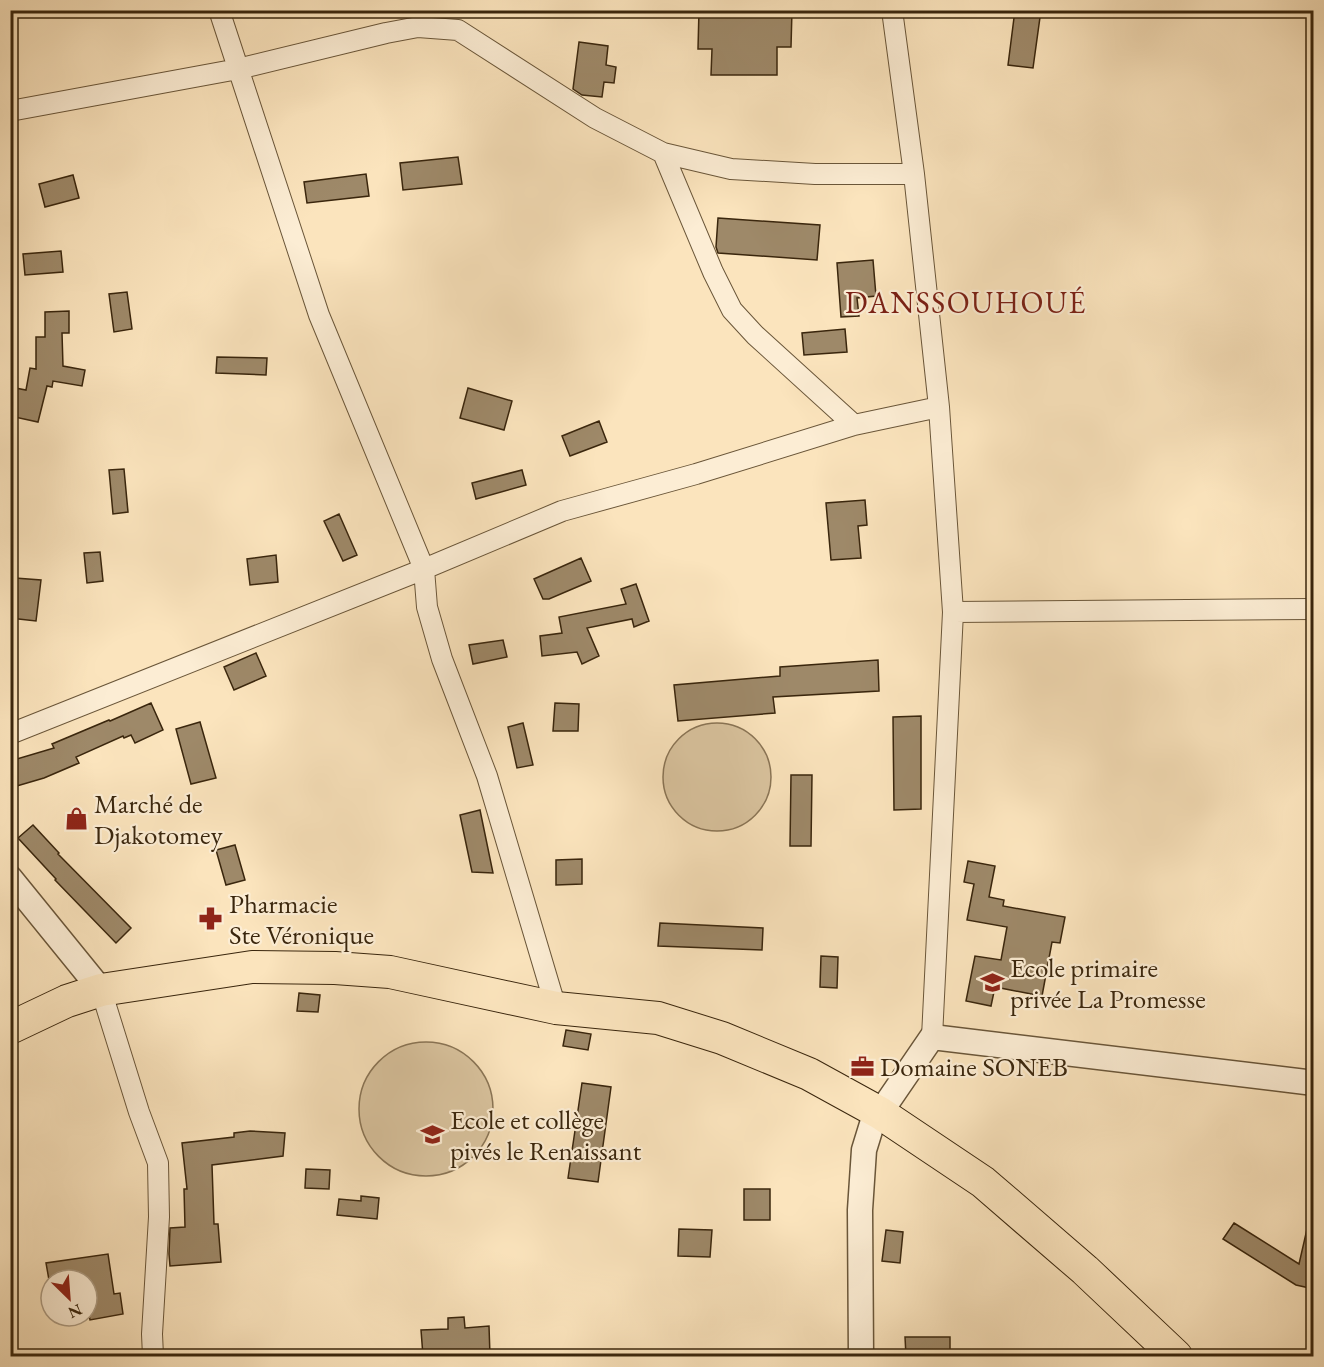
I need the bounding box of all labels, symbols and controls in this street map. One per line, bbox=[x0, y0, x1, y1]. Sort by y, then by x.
district label: DANSSOUHOUÉ bbox=[845, 283, 1087, 322]
place label: Marché de Djakotomey bbox=[94, 786, 223, 852]
shop icon: Marché de Djakotomey bbox=[63, 806, 89, 832]
place label: Pharmacie Ste Véronique bbox=[229, 886, 374, 952]
pharmacy icon: Pharmacie Ste Véronique bbox=[198, 906, 224, 932]
place label: Ecole primaire privée La Promesse bbox=[1010, 950, 1206, 1016]
school or university icon: Ecole primaire privée La Promesse bbox=[979, 970, 1005, 996]
place label: Domaine SONEB bbox=[880, 1049, 1068, 1084]
office icon: Domaine SONEB bbox=[849, 1053, 875, 1079]
place label: Ecole et collège pivés le Renaissant bbox=[450, 1102, 642, 1168]
school or university icon: Ecole et collège pivés le Renaissant bbox=[419, 1122, 445, 1148]
north arrow bbox=[39, 1268, 99, 1328]
text: N bbox=[65, 1299, 85, 1323]

